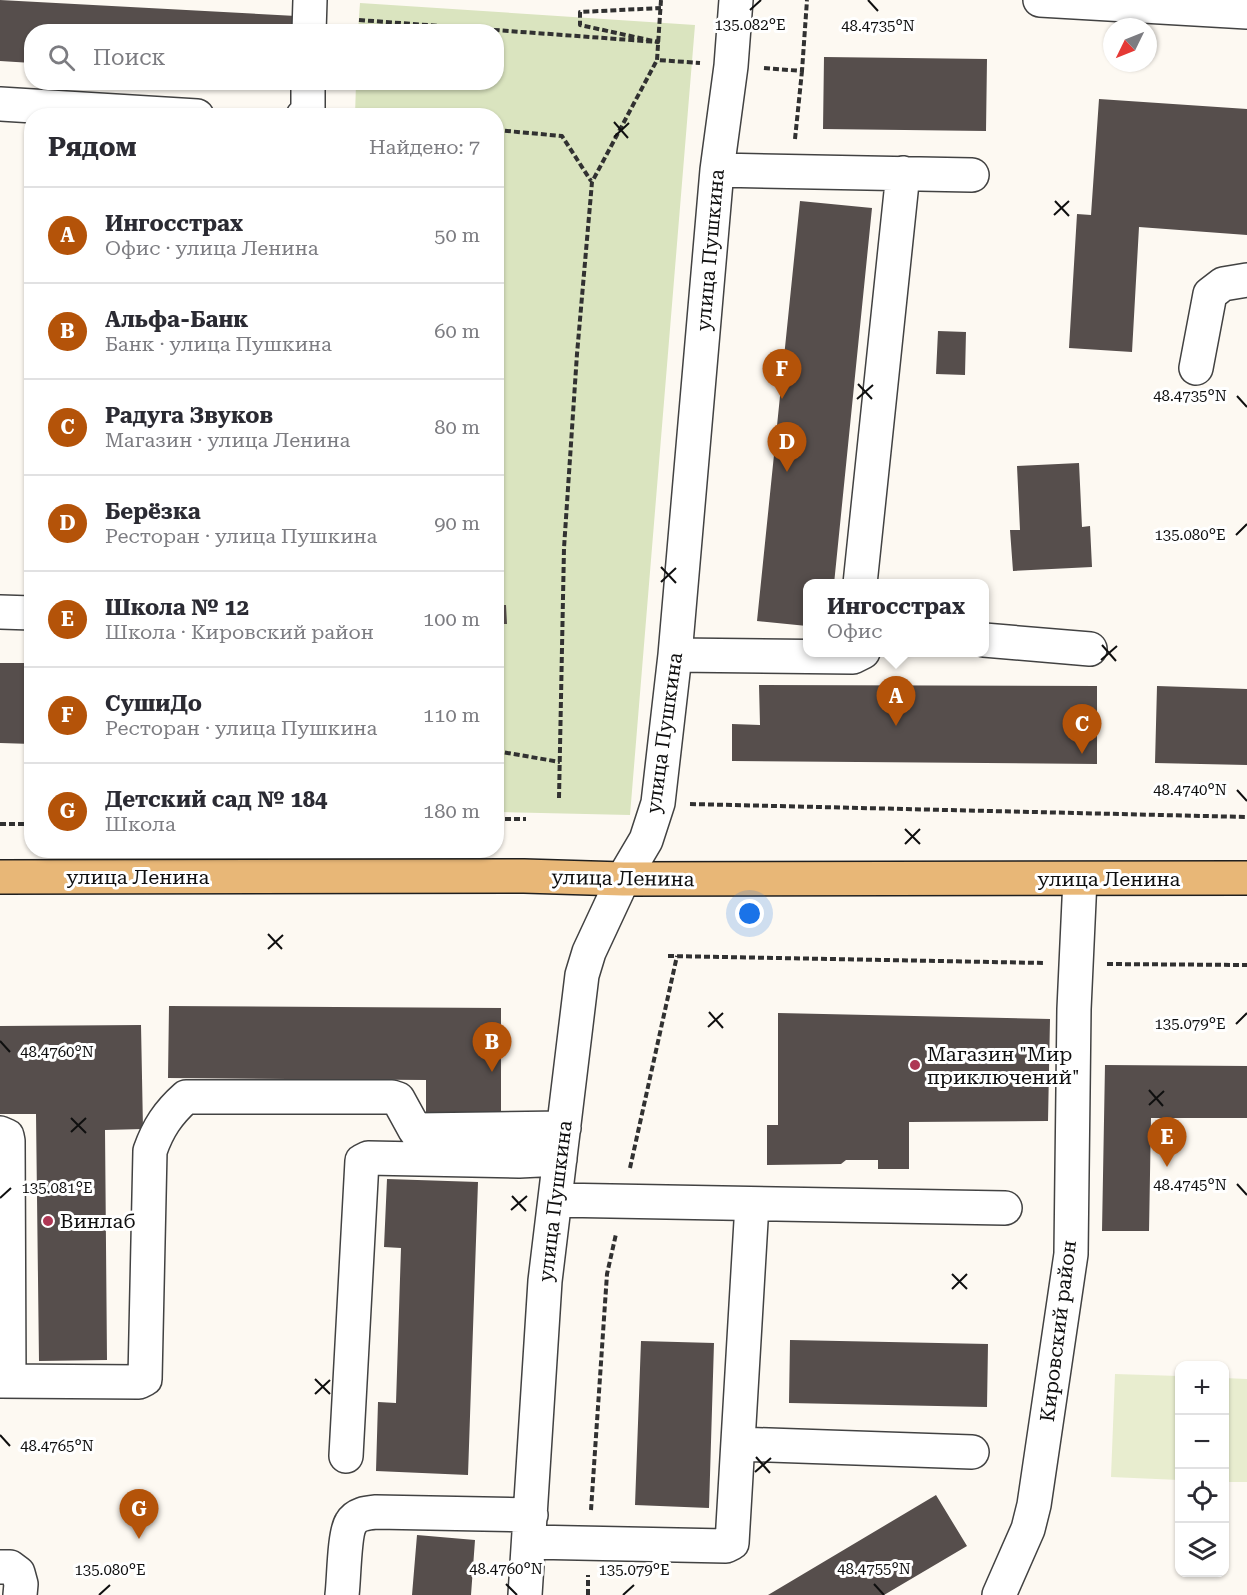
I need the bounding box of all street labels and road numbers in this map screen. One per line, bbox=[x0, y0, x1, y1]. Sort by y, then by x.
street label: улица Пушкина bbox=[691, 168, 729, 332]
street label: улица Пушкина bbox=[641, 651, 687, 815]
street label: улица Ленина bbox=[67, 865, 210, 889]
street label: улица Ленина bbox=[551, 865, 695, 891]
street label: улица Ленина bbox=[1038, 867, 1181, 891]
street label: улица Пушкина bbox=[533, 1119, 577, 1283]
street label: Кировский район bbox=[1035, 1239, 1081, 1423]

